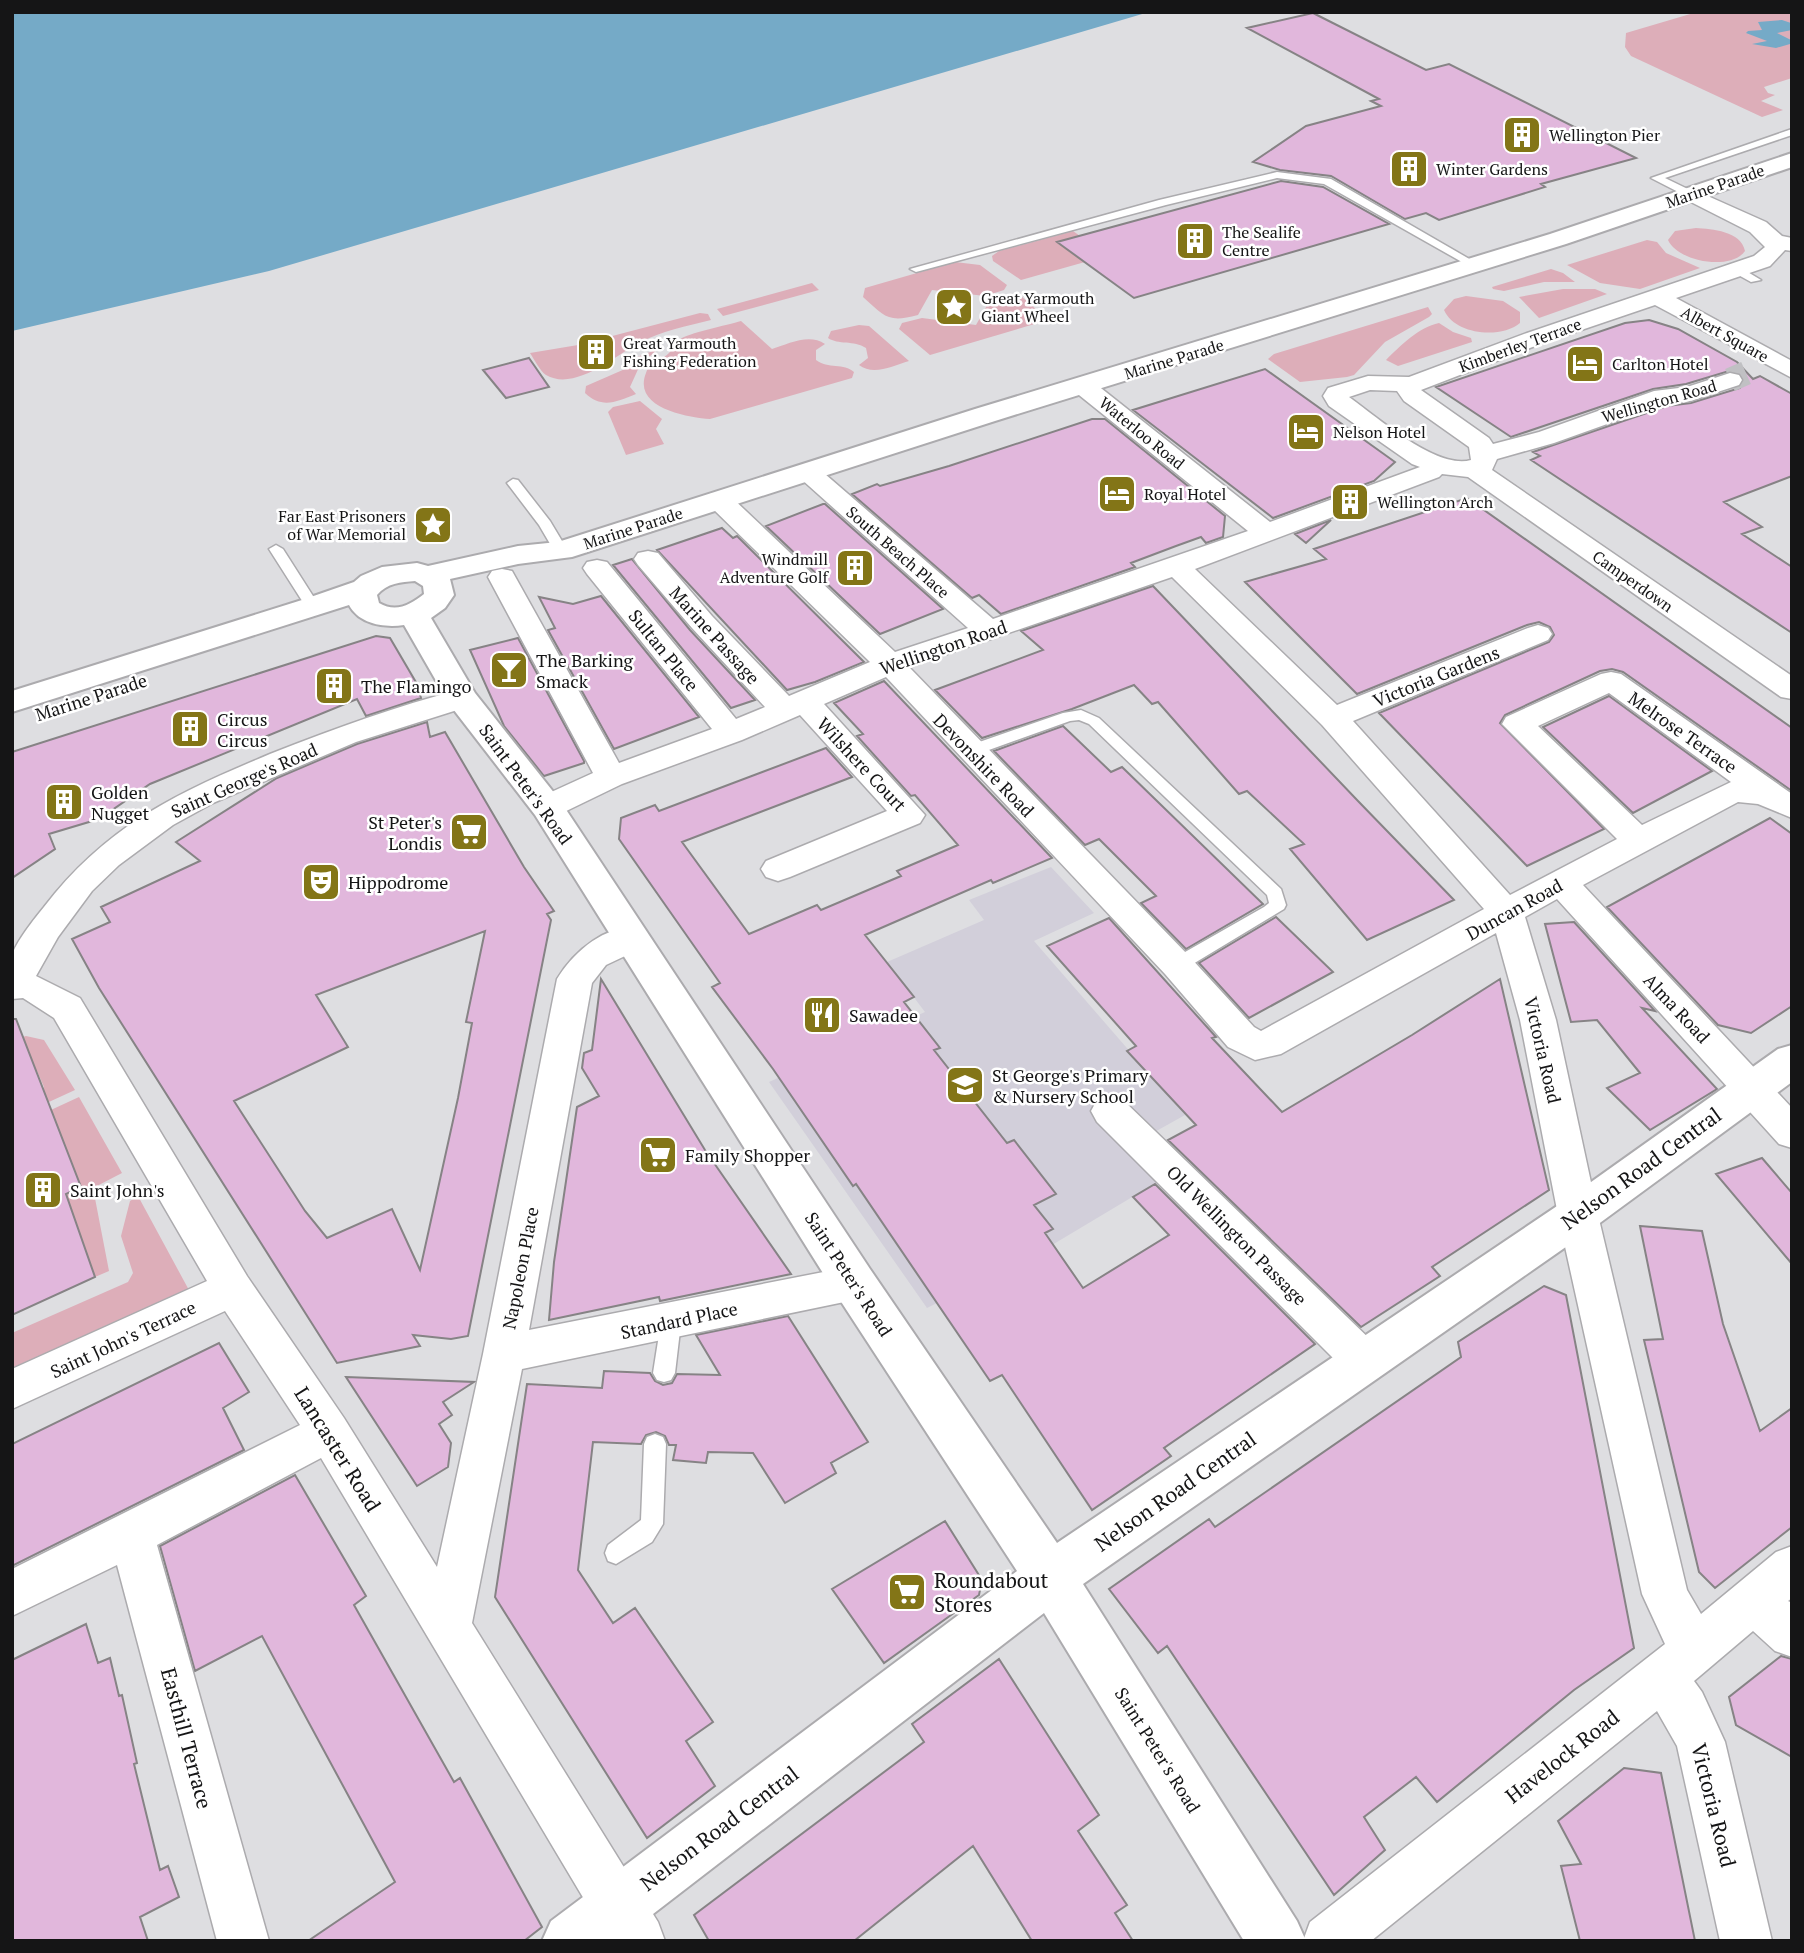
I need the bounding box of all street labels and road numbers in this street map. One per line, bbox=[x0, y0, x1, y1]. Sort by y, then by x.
street label: Marine Parade bbox=[1663, 159, 1767, 213]
street label: Albert Square bbox=[1677, 301, 1773, 367]
street label: Kimberley Terrace bbox=[1456, 313, 1584, 377]
street label: Marine Parade bbox=[1121, 333, 1227, 385]
street label: Wellington Road bbox=[1599, 374, 1719, 428]
street label: Waterloo Road bbox=[1095, 392, 1190, 474]
street label: South Beach Place bbox=[842, 501, 954, 603]
street label: Marine Parade bbox=[581, 502, 685, 554]
street label: Camperdown bbox=[1588, 545, 1678, 617]
street label: Marine Passage bbox=[665, 581, 765, 689]
street label: Sultan Place bbox=[624, 604, 704, 696]
street label: Wellington Road bbox=[876, 614, 1010, 680]
street label: Victoria Gardens bbox=[1369, 640, 1503, 712]
street label: Marine Parade bbox=[32, 668, 150, 726]
street label: Melrose Terrace bbox=[1624, 686, 1742, 778]
street label: Devonshire Road bbox=[928, 708, 1040, 822]
street label: Wilshere Court bbox=[812, 712, 912, 816]
street label: Saint Peter's Road bbox=[474, 719, 578, 849]
street label: Saint George's Road bbox=[167, 737, 321, 823]
street label: Duncan Road bbox=[1462, 873, 1566, 945]
street label: Alma Road bbox=[1639, 968, 1715, 1048]
street label: Victoria Road bbox=[1519, 994, 1567, 1106]
street label: Nelson Road Central bbox=[1555, 1100, 1727, 1236]
street label: Old Wellington Passage bbox=[1162, 1160, 1312, 1310]
street label: Napoleon Place bbox=[496, 1205, 544, 1331]
street label: Saint Peter's Road bbox=[800, 1207, 898, 1341]
street label: Saint John's Terrace bbox=[46, 1295, 200, 1383]
street label: Standard Place bbox=[618, 1296, 740, 1344]
street label: Lancaster Road bbox=[288, 1381, 388, 1517]
street label: Nelson Road Central bbox=[1089, 1425, 1261, 1557]
street label: Easthill Terrace bbox=[155, 1664, 219, 1812]
street label: Saint Peter's Road bbox=[1110, 1683, 1206, 1817]
street label: Havelock Road bbox=[1499, 1703, 1625, 1809]
street label: Victoria Road bbox=[1685, 1740, 1743, 1870]
street label: Nelson Road Central bbox=[634, 1759, 804, 1897]

